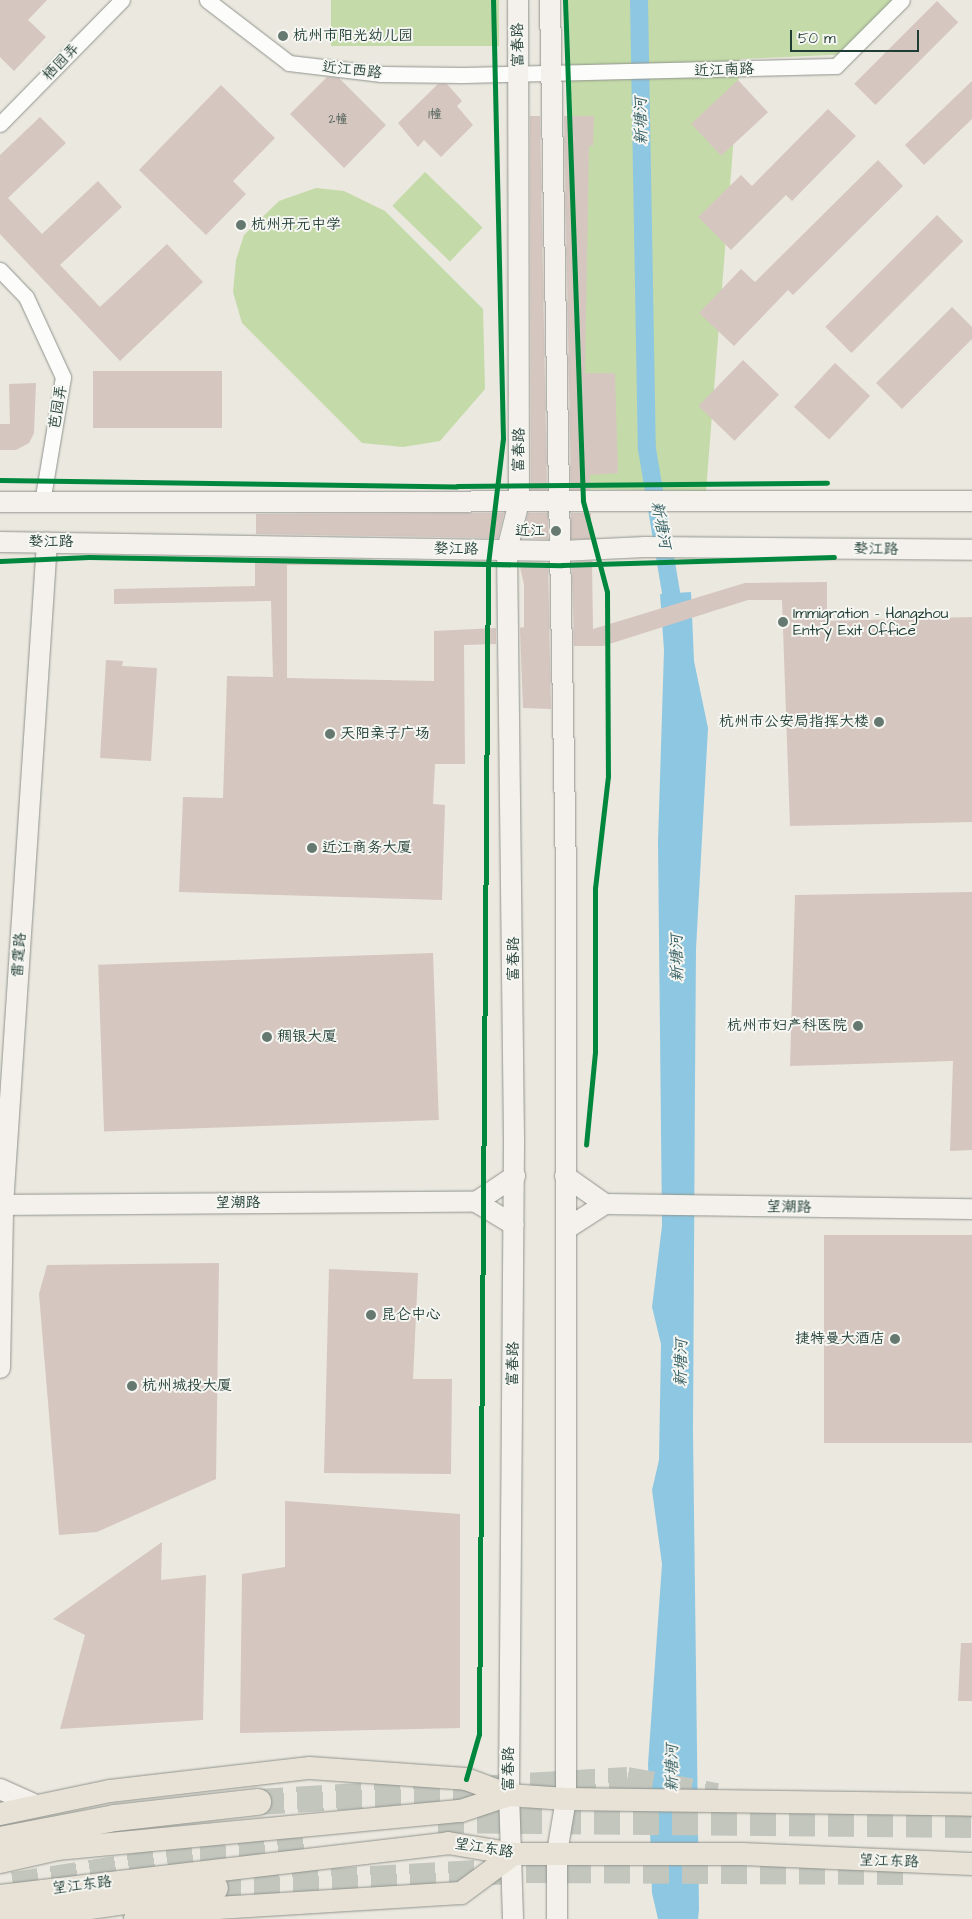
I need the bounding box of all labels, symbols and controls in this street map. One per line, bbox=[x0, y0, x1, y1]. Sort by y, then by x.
scale bar bbox=[792, 20, 921, 52]
street label: 富春路 bbox=[509, 22, 527, 68]
place label: 杭州市阳光幼儿园 bbox=[293, 27, 413, 45]
text: 50 m bbox=[798, 28, 836, 49]
marker: 杭州市阳光幼儿园 bbox=[277, 30, 289, 42]
street label: 栖园弄 bbox=[39, 40, 83, 84]
street label: 近江西路 bbox=[321, 58, 383, 82]
street label: 近江南路 bbox=[694, 60, 754, 80]
water label: 新塘河 bbox=[631, 97, 651, 145]
house number: 1幢 bbox=[428, 108, 442, 122]
house number: 2幢 bbox=[329, 113, 347, 127]
place label: 杭州开元中学 bbox=[251, 216, 341, 234]
marker: 杭州开元中学 bbox=[235, 219, 247, 231]
street label: 芭园弄 bbox=[45, 383, 71, 431]
street label: 富春路 bbox=[510, 427, 528, 473]
water label: 新塘河 bbox=[647, 500, 675, 550]
place label: 近江 bbox=[515, 522, 545, 540]
marker: 近江 bbox=[549, 524, 563, 538]
street label: 婺江路 bbox=[29, 533, 73, 551]
street label: 婺江路 bbox=[433, 540, 479, 558]
street label: 婺江路 bbox=[853, 540, 899, 558]
place label: Immigration - Hangzhou Entry Exit Office bbox=[793, 604, 948, 639]
marker: Immigration - Hangzhou Entry Exit Office bbox=[777, 616, 789, 628]
place label: 杭州市公安局指挥大楼 bbox=[719, 713, 869, 731]
marker: 杭州市公安局指挥大楼 bbox=[873, 716, 885, 728]
place label: 天阳亲子广场 bbox=[340, 725, 430, 743]
marker: 天阳亲子广场 bbox=[324, 728, 336, 740]
place label: 近江商务大厦 bbox=[322, 839, 412, 857]
marker: 近江商务大厦 bbox=[306, 842, 318, 854]
street label: 雷霆路 bbox=[8, 932, 30, 978]
water label: 新塘河 bbox=[667, 934, 687, 982]
street label: 富春路 bbox=[505, 937, 523, 981]
place label: 杭州市妇产科医院 bbox=[727, 1017, 847, 1035]
marker: 杭州市妇产科医院 bbox=[851, 1019, 865, 1033]
place label: 稠银大厦 bbox=[277, 1028, 337, 1046]
marker: 稠银大厦 bbox=[261, 1031, 273, 1043]
street label: 望潮路 bbox=[216, 1194, 260, 1212]
street label: 望潮路 bbox=[766, 1198, 812, 1216]
place label: 昆仑中心 bbox=[381, 1306, 441, 1324]
marker: 昆仑中心 bbox=[365, 1309, 377, 1321]
place label: 捷特曼大酒店 bbox=[795, 1330, 885, 1348]
marker: 捷特曼大酒店 bbox=[889, 1333, 901, 1345]
water label: 新塘河 bbox=[671, 1339, 691, 1387]
street label: 富春路 bbox=[504, 1341, 522, 1387]
place label: 杭州城投大厦 bbox=[142, 1377, 232, 1395]
marker: 杭州城投大厦 bbox=[126, 1380, 138, 1392]
water label: 新塘河 bbox=[662, 1744, 682, 1792]
street label: 富春路 bbox=[500, 1747, 518, 1791]
street label: 望江东路 bbox=[453, 1834, 515, 1862]
street label: 望江东路 bbox=[859, 1851, 919, 1871]
street label: 望江东路 bbox=[51, 1872, 113, 1898]

